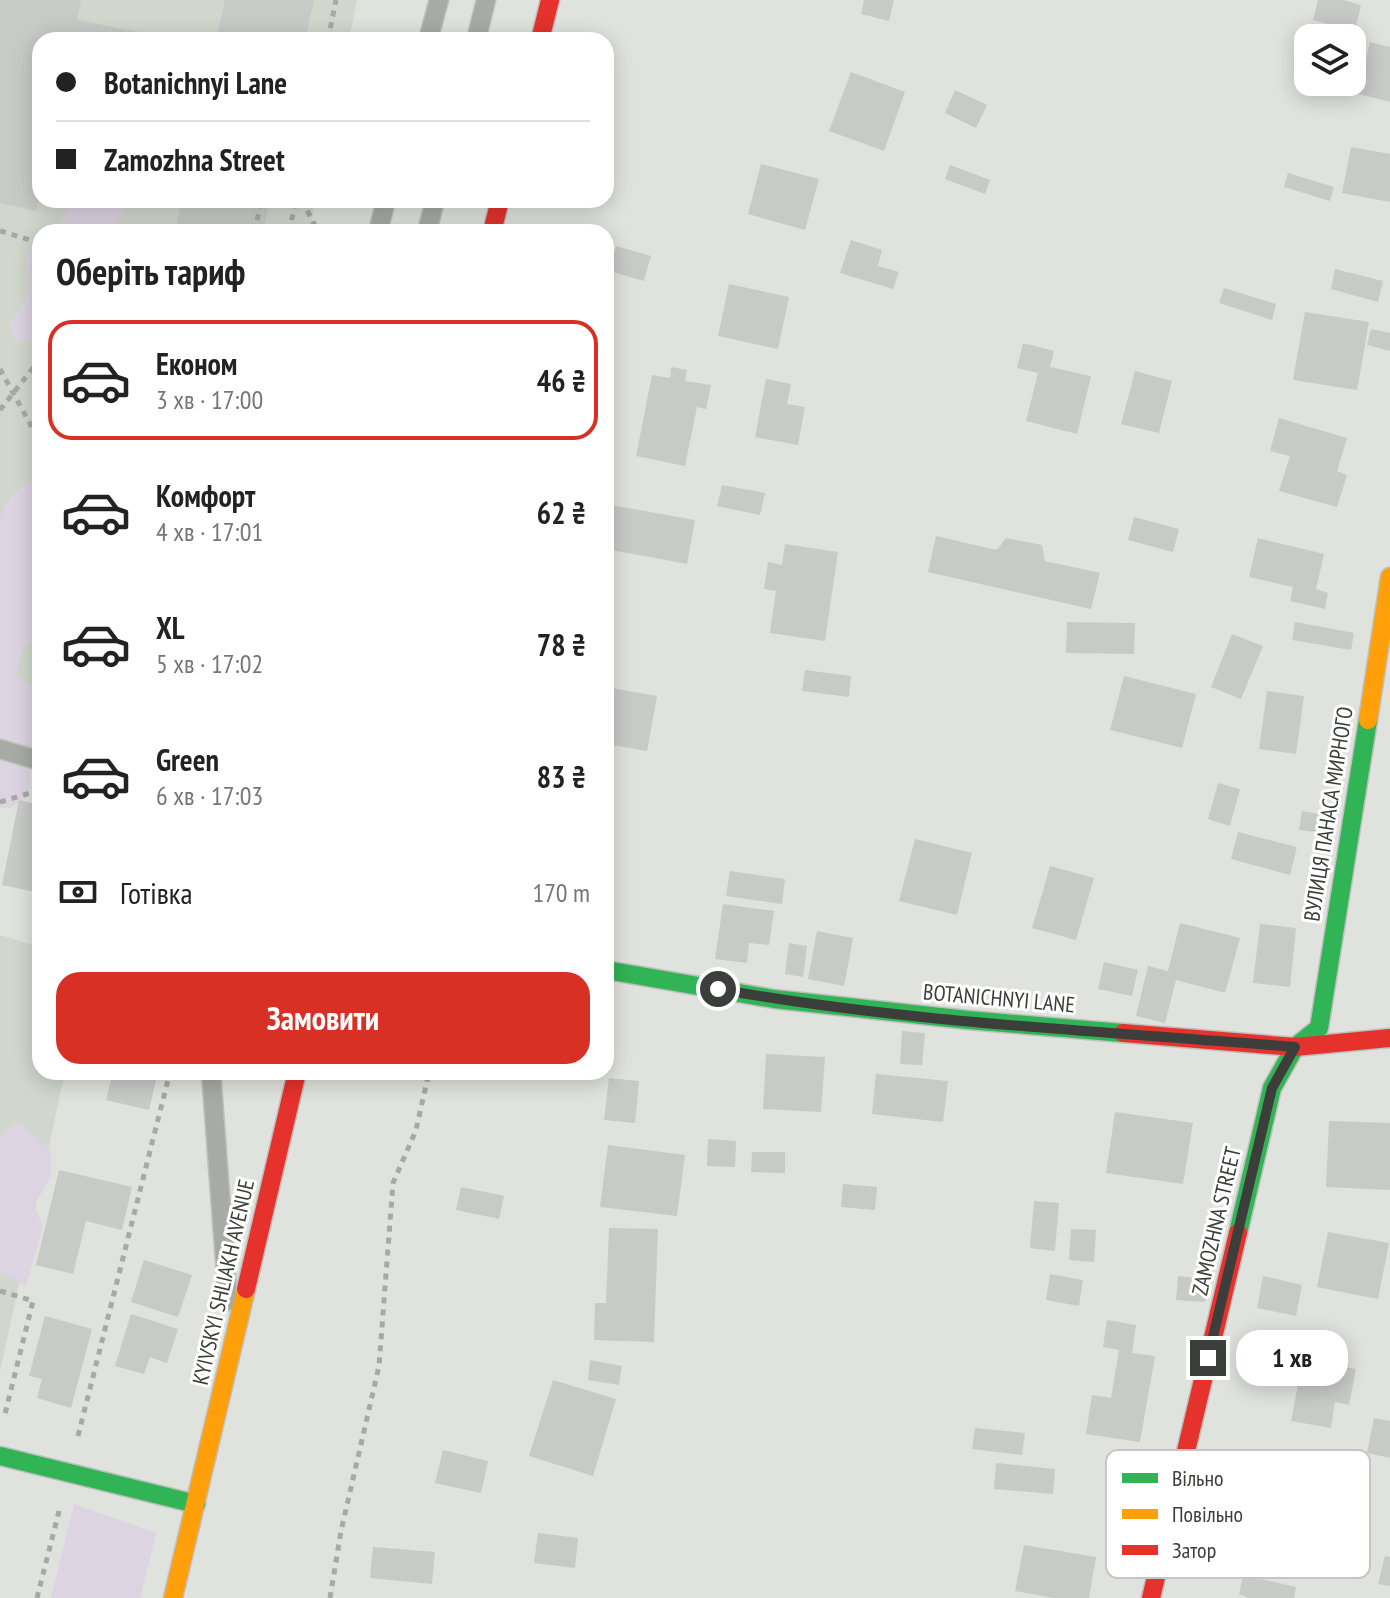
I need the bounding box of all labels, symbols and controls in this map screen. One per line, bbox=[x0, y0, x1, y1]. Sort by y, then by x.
map controls bbox=[1294, 24, 1366, 96]
button: layers bbox=[1294, 24, 1366, 96]
text: Botanichnyi Lane bbox=[104, 63, 287, 102]
text: Zamozhna Street bbox=[104, 140, 285, 179]
text: Оберіть тариф bbox=[56, 248, 245, 295]
icon: car bbox=[60, 344, 132, 416]
text: Економ bbox=[156, 344, 238, 383]
text: 46 ₴ bbox=[537, 361, 586, 400]
text: 3 хв · 17:00 bbox=[156, 383, 263, 416]
icon: car bbox=[60, 476, 132, 548]
text: Комфорт bbox=[156, 476, 255, 515]
text: 62 ₴ bbox=[537, 493, 586, 532]
text: 4 хв · 17:01 bbox=[156, 515, 263, 548]
icon: car bbox=[60, 608, 132, 680]
text: XL bbox=[156, 608, 185, 647]
text: 78 ₴ bbox=[537, 625, 586, 664]
text: 5 хв · 17:02 bbox=[156, 647, 263, 680]
street label: ВУЛИЦЯ ПАНАСА МИРНОГО bbox=[1297, 705, 1359, 923]
icon: car bbox=[60, 740, 132, 812]
text: Green bbox=[156, 740, 219, 779]
text: 83 ₴ bbox=[537, 757, 586, 796]
text: 6 хв · 17:03 bbox=[156, 779, 263, 812]
icon: cash bbox=[56, 870, 100, 914]
text: Готівка bbox=[120, 873, 192, 912]
text: 170 m bbox=[532, 876, 590, 909]
route start bbox=[700, 971, 736, 1007]
button: Замовити bbox=[56, 972, 590, 1064]
street label: BOTANICHNYI LANE bbox=[922, 977, 1076, 1019]
street label: ZAMOZHNA STREET bbox=[1185, 1144, 1247, 1298]
street label: KYIVSKYI SHLIAKH AVENUE bbox=[186, 1177, 260, 1387]
callout: 1 хв bbox=[1236, 1330, 1348, 1386]
route end bbox=[1190, 1340, 1226, 1376]
text: 1 хв bbox=[1272, 1341, 1312, 1374]
legend bbox=[1106, 1450, 1370, 1578]
text: Вільно bbox=[1172, 1464, 1223, 1492]
text: Повільно bbox=[1172, 1500, 1243, 1528]
text: Затор bbox=[1172, 1536, 1216, 1564]

